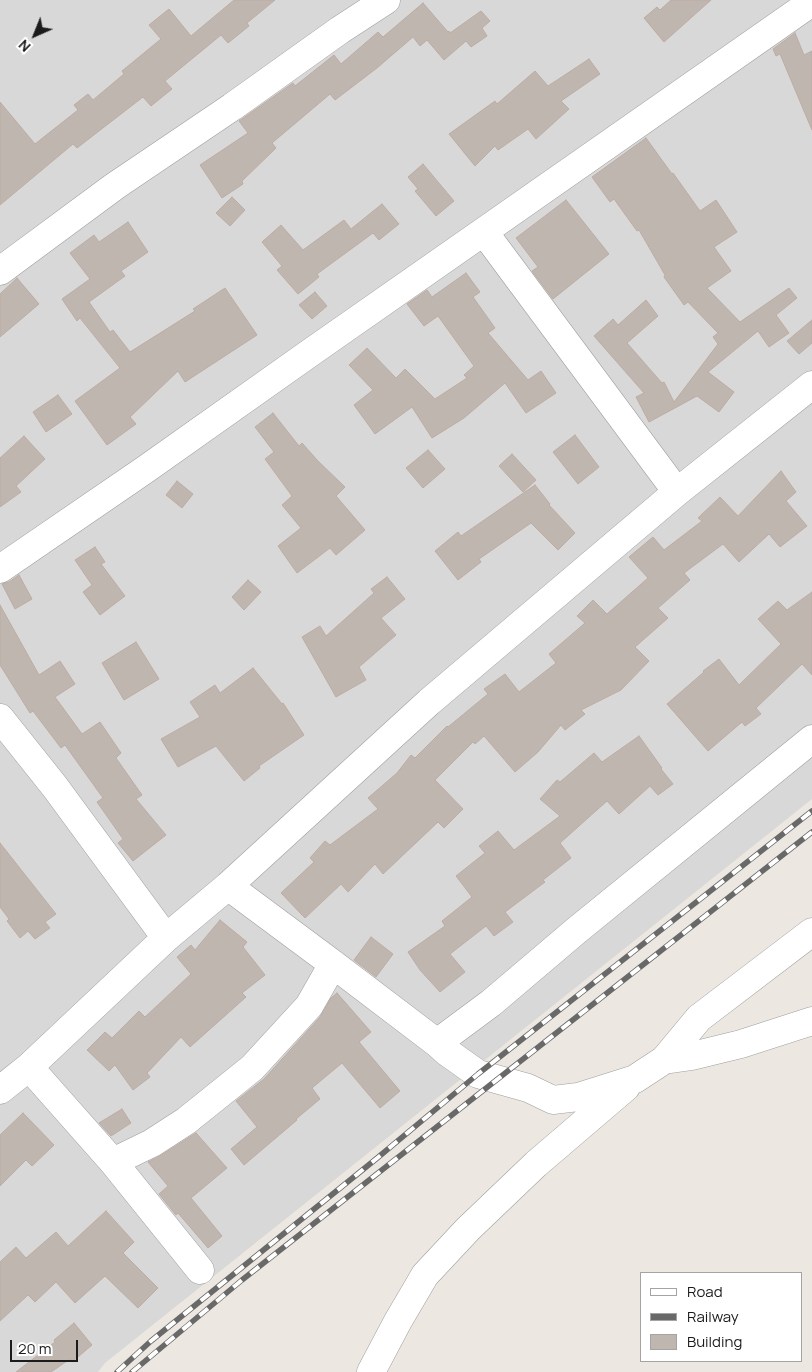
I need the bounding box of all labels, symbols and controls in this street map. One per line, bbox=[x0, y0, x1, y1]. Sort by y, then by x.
north arrow bbox=[10, 10, 60, 60]
text: N bbox=[14, 36, 34, 56]
legend bbox=[640, 1272, 802, 1362]
text: Road bbox=[687, 1281, 723, 1302]
text: Railway bbox=[687, 1306, 739, 1327]
scale bar bbox=[12, 1330, 80, 1362]
text: Building bbox=[687, 1331, 742, 1352]
text: 20 m bbox=[18, 1338, 51, 1359]

